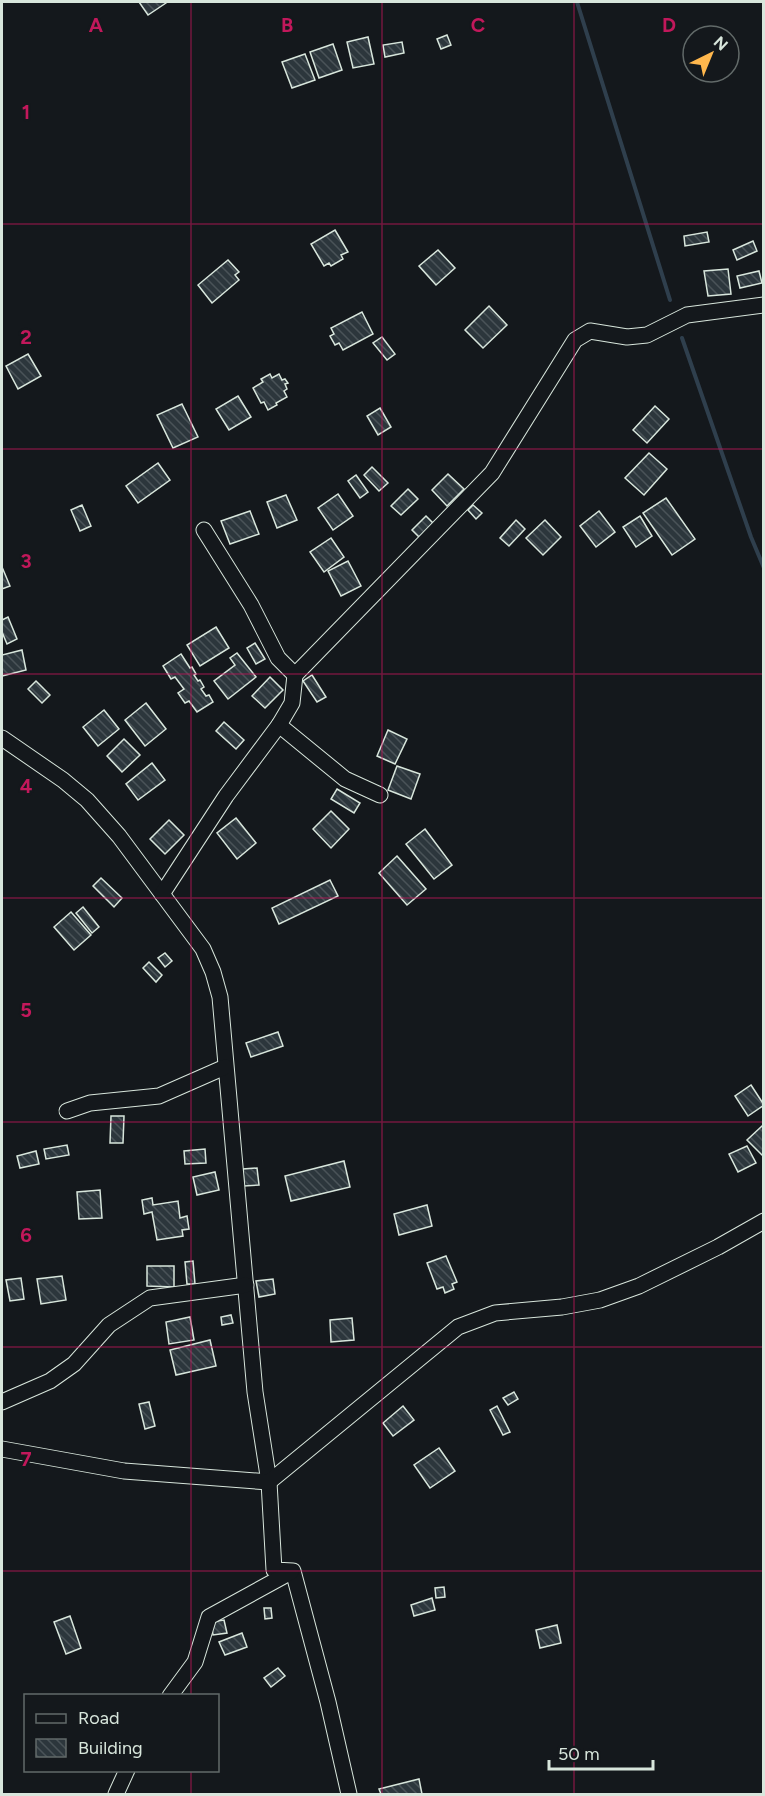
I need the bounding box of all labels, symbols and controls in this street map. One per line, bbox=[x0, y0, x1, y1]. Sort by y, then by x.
text: A bbox=[89, 13, 104, 37]
text: B bbox=[281, 13, 293, 37]
text: C bbox=[471, 13, 485, 37]
text: D bbox=[662, 13, 676, 37]
north arrow bbox=[681, 24, 741, 84]
text: N bbox=[710, 32, 732, 55]
text: 1 bbox=[22, 100, 30, 124]
text: 2 bbox=[20, 325, 32, 349]
text: 3 bbox=[20, 549, 32, 573]
text: 4 bbox=[20, 774, 33, 798]
text: 5 bbox=[20, 998, 32, 1022]
text: 6 bbox=[20, 1223, 32, 1247]
text: 7 bbox=[20, 1447, 32, 1471]
legend bbox=[24, 1694, 219, 1772]
text: Road bbox=[78, 1707, 119, 1729]
scale bar bbox=[549, 1733, 652, 1771]
text: Building bbox=[78, 1737, 143, 1759]
text: 50 m bbox=[558, 1743, 600, 1765]

